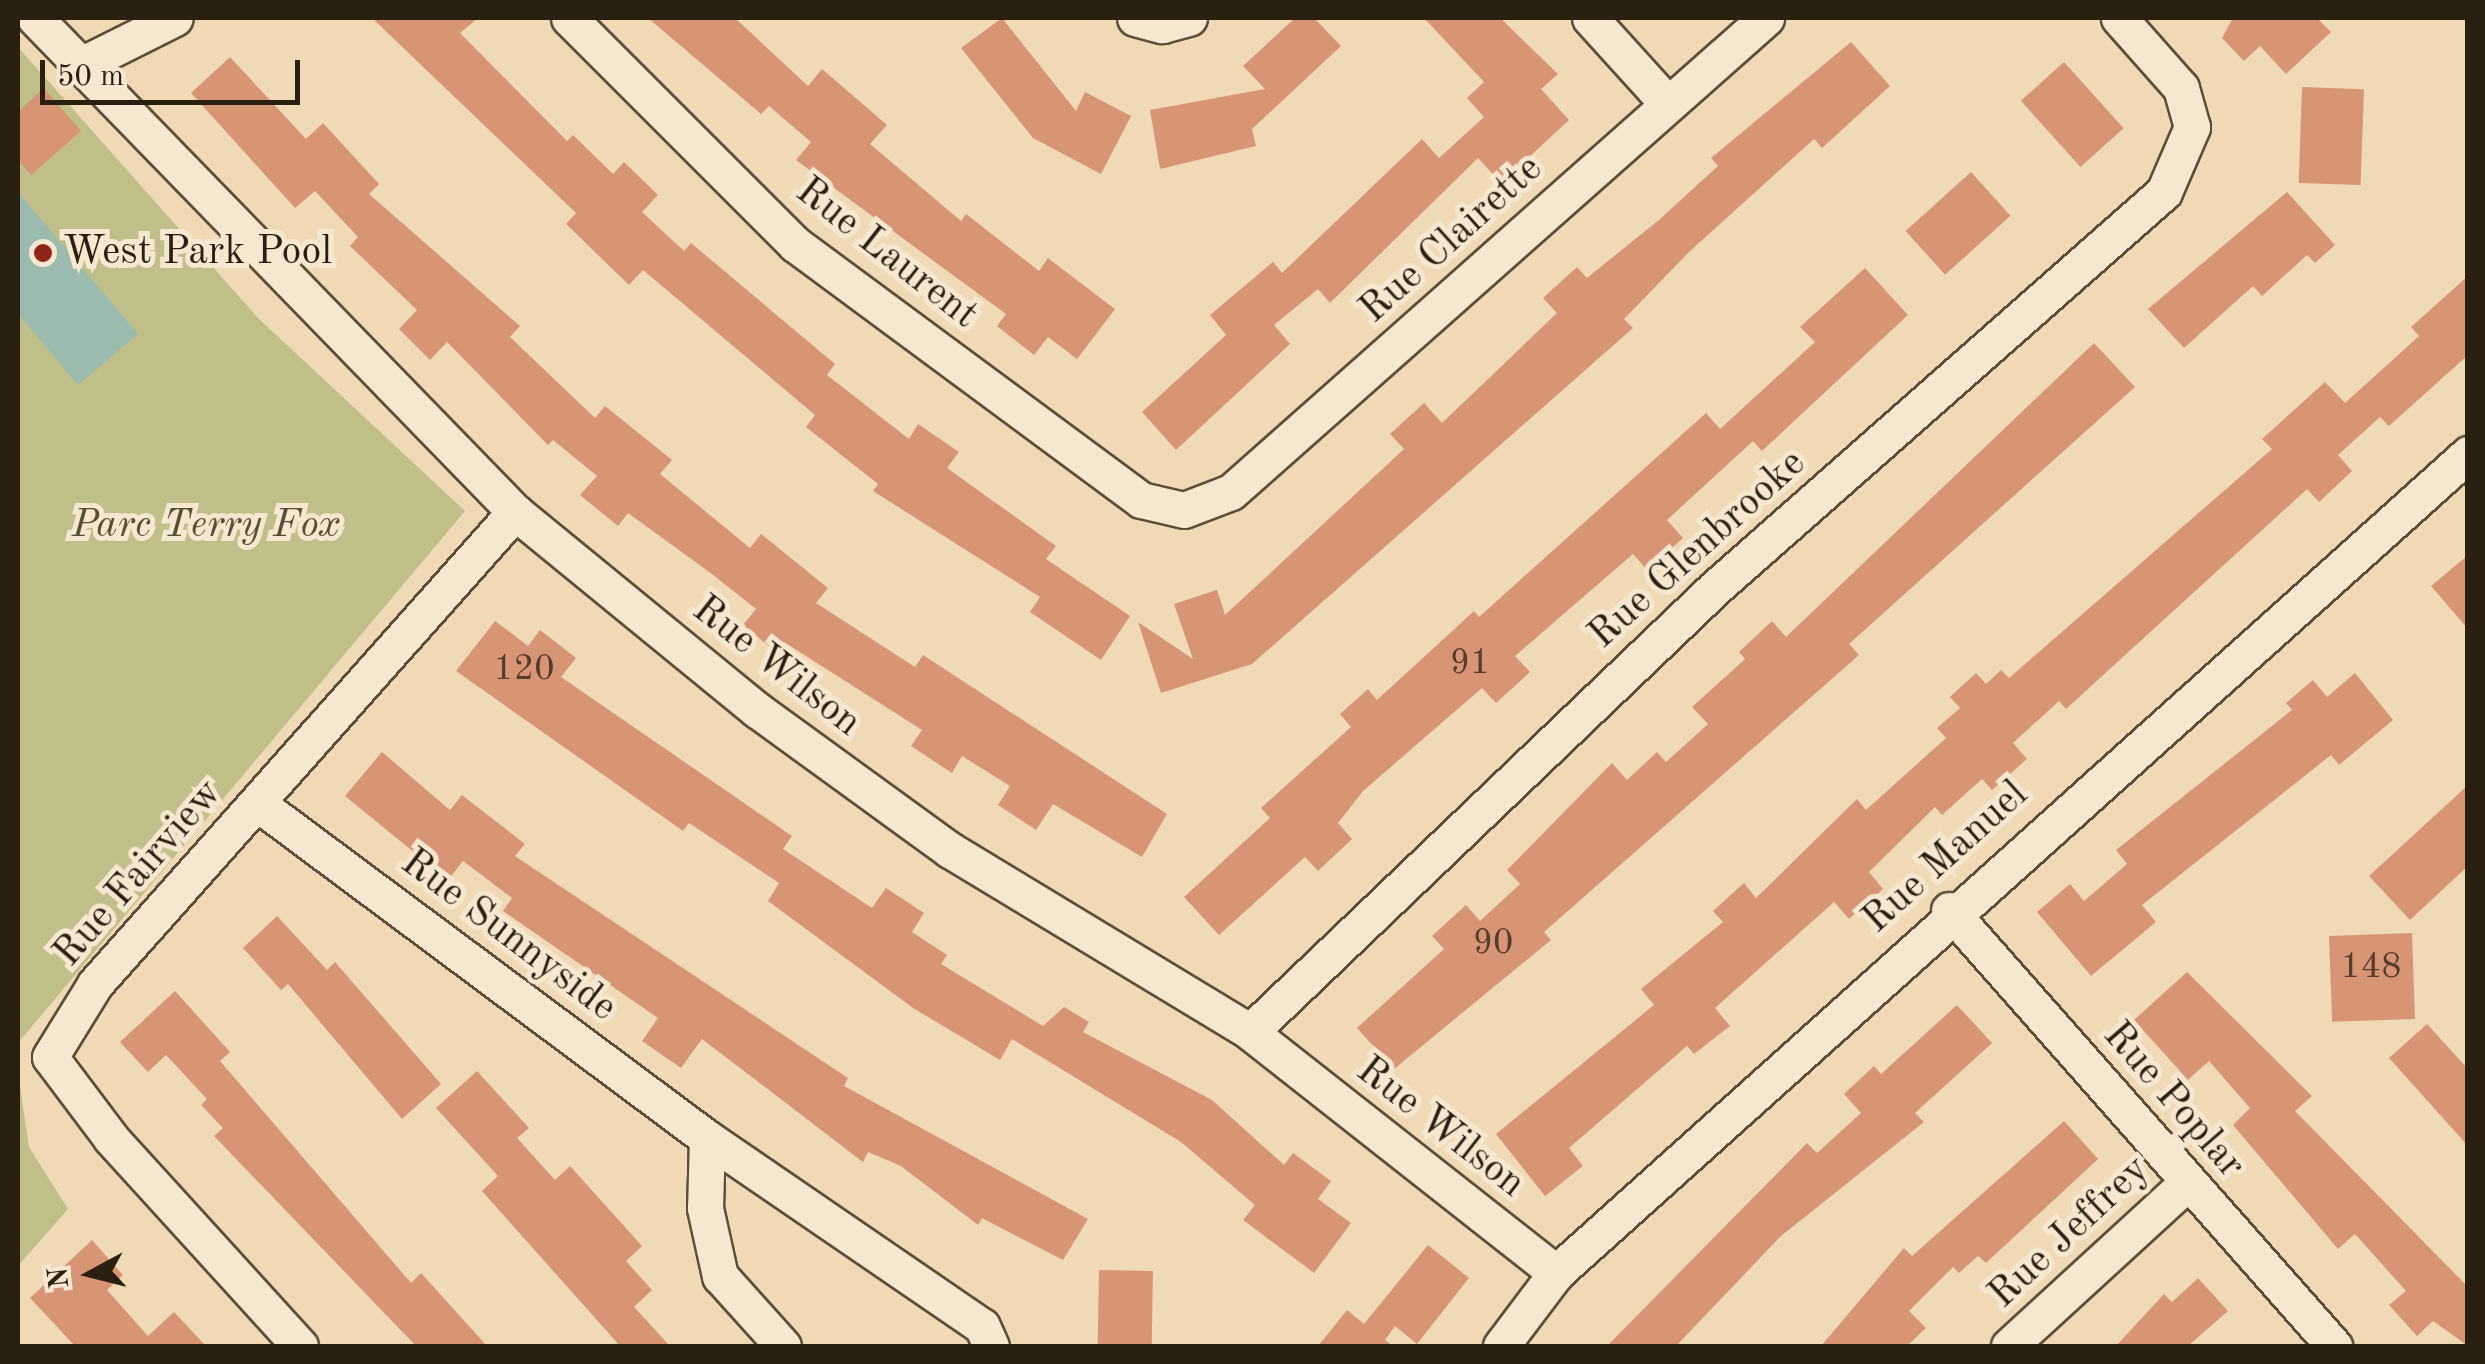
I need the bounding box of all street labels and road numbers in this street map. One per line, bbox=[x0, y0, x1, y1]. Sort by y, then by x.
street label: Rue Clairette bbox=[1351, 146, 1553, 334]
street label: Rue Laurent bbox=[785, 168, 987, 340]
street label: Rue Glenbrooke bbox=[1580, 440, 1816, 660]
street label: Rue Wilson bbox=[682, 586, 870, 748]
street label: Rue Fairview bbox=[45, 771, 233, 977]
street label: Rue Manuel bbox=[1854, 772, 2038, 944]
street label: Rue Sunnyside bbox=[391, 839, 625, 1033]
street label: Rue Poplar bbox=[2092, 1013, 2254, 1189]
street label: Rue Wilson bbox=[1346, 1047, 1534, 1209]
street label: Rue Jeffrey bbox=[1980, 1147, 2160, 1319]

